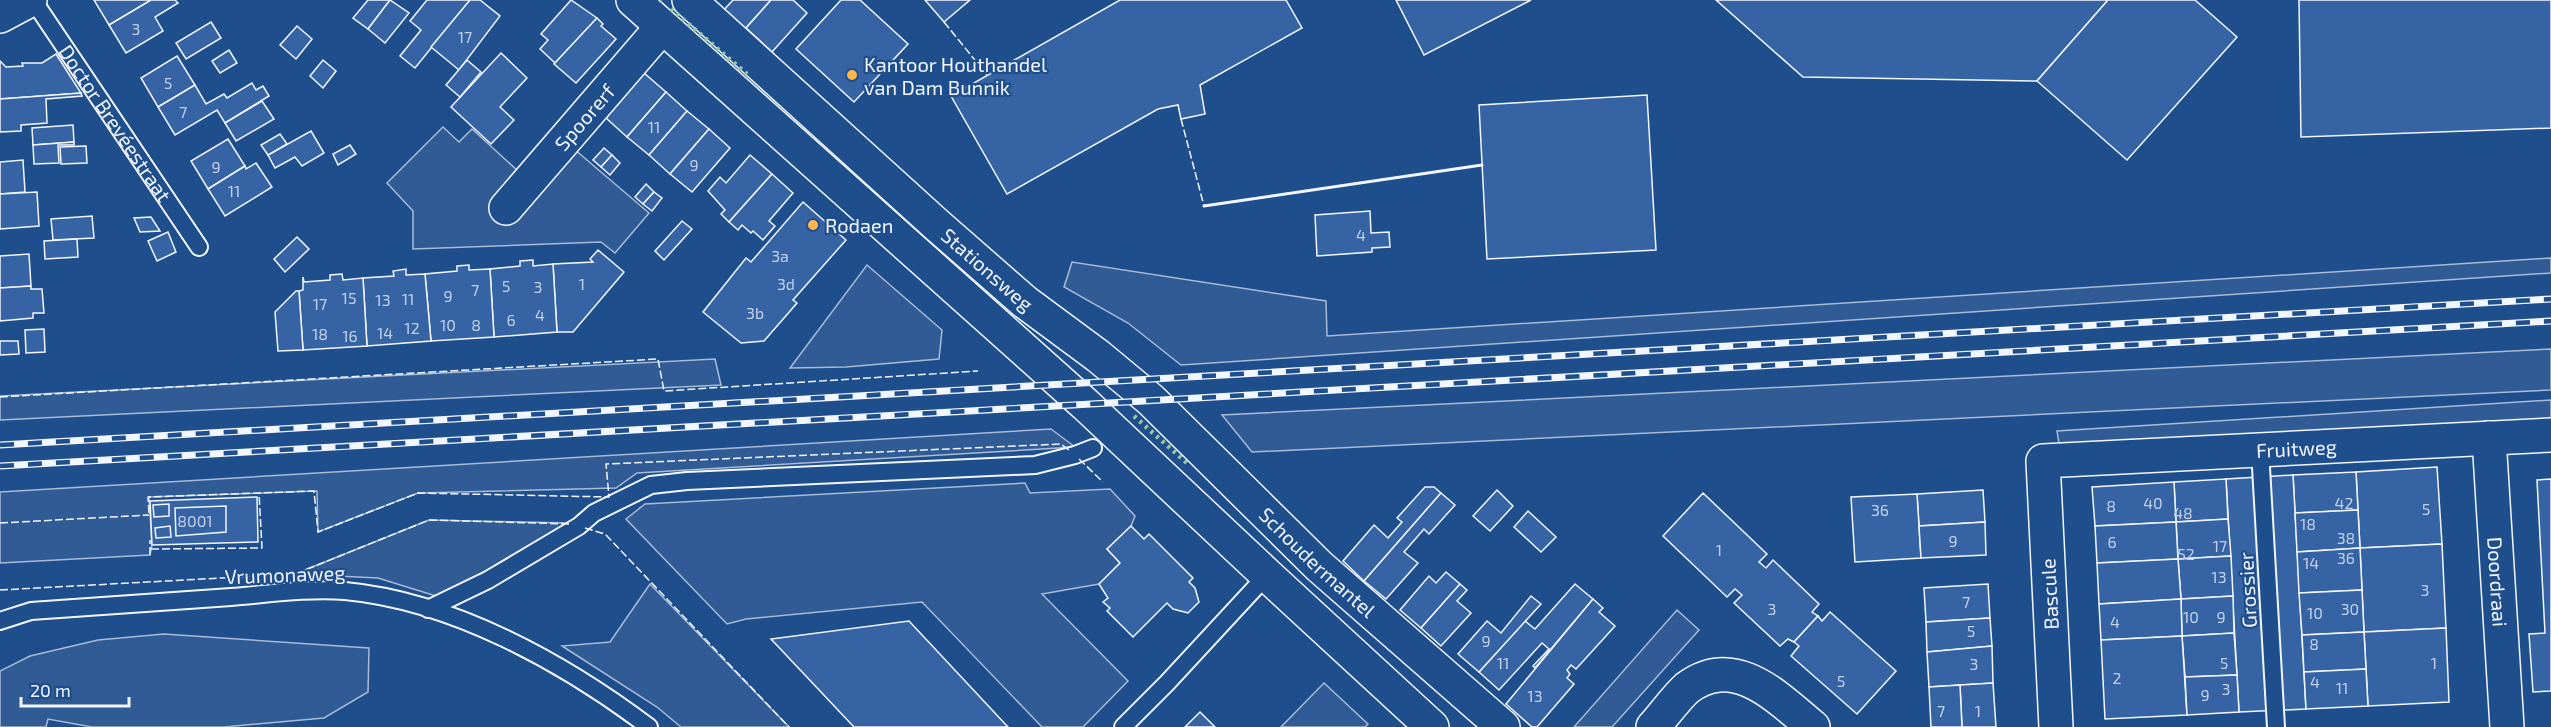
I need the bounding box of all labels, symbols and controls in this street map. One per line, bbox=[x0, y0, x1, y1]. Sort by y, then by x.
house number: 3 bbox=[132, 19, 140, 38]
house number: 17 bbox=[458, 27, 472, 46]
street label: Doctor Brevéestraat bbox=[54, 40, 177, 206]
place label: Kantoor Houthandel van Dam Bunnik bbox=[864, 52, 1047, 99]
marker: Kantoor Houthandel van Dam Bunnik bbox=[845, 68, 859, 82]
house number: 5 bbox=[164, 73, 172, 92]
street label: Spoorerf bbox=[549, 79, 620, 155]
house number: 7 bbox=[179, 102, 187, 121]
house number: 11 bbox=[648, 117, 660, 136]
house number: 9 bbox=[689, 155, 699, 174]
house number: 9 bbox=[211, 157, 221, 176]
house number: 11 bbox=[228, 181, 240, 200]
place label: Rodaen bbox=[825, 213, 893, 237]
marker: Rodaen bbox=[806, 218, 820, 232]
street label: Stationsweg bbox=[937, 223, 1038, 316]
house number: 4 bbox=[1356, 225, 1366, 244]
house number: 3a bbox=[771, 246, 789, 265]
house number: 1 bbox=[579, 274, 585, 293]
house number: 3d bbox=[777, 274, 795, 293]
house number: 5 bbox=[502, 276, 510, 295]
house number: 3 bbox=[534, 277, 542, 296]
house number: 7 bbox=[471, 280, 479, 299]
house number: 9 bbox=[443, 286, 453, 305]
house number: 15 bbox=[342, 288, 356, 307]
house number: 11 bbox=[402, 289, 414, 308]
house number: 13 bbox=[375, 290, 391, 309]
house number: 17 bbox=[313, 294, 327, 313]
house number: 3b bbox=[746, 303, 764, 322]
house number: 4 bbox=[535, 305, 545, 324]
house number: 6 bbox=[506, 310, 516, 329]
house number: 10 bbox=[440, 315, 456, 334]
house number: 8 bbox=[471, 315, 481, 334]
house number: 12 bbox=[404, 318, 420, 337]
house number: 14 bbox=[377, 323, 393, 342]
house number: 18 bbox=[312, 324, 328, 343]
house number: 16 bbox=[342, 326, 358, 345]
street label: Fruitweg bbox=[2255, 434, 2337, 462]
house number: 40 bbox=[2143, 493, 2163, 512]
house number: 42 bbox=[2335, 493, 2353, 512]
house number: 8 bbox=[2106, 496, 2116, 515]
house number: 5 bbox=[2422, 499, 2430, 518]
house number: 36 bbox=[1871, 500, 1889, 519]
street label: Schoudermantel bbox=[1255, 502, 1381, 622]
house number: 48 bbox=[2173, 503, 2193, 522]
house number: 8001 bbox=[177, 511, 213, 530]
house number: 18 bbox=[2300, 514, 2316, 533]
house number: 38 bbox=[2337, 528, 2355, 547]
house number: 9 bbox=[1948, 531, 1958, 550]
house number: 6 bbox=[2107, 532, 2117, 551]
house number: 17 bbox=[2213, 536, 2227, 555]
street label: Doordraai bbox=[2483, 536, 2513, 628]
house number: 1 bbox=[1716, 540, 1722, 559]
house number: 52 bbox=[2177, 544, 2195, 563]
house number: 36 bbox=[2337, 548, 2355, 567]
street label: Grossier bbox=[2233, 552, 2261, 628]
house number: 14 bbox=[2303, 553, 2319, 572]
street label: Bascule bbox=[2035, 558, 2063, 630]
street label: Vrumonaweg bbox=[224, 560, 346, 588]
house number: 13 bbox=[2211, 567, 2227, 586]
house number: 3 bbox=[2421, 580, 2429, 599]
house number: 7 bbox=[1962, 592, 1970, 611]
house number: 3 bbox=[1768, 599, 1776, 618]
house number: 30 bbox=[2341, 599, 2359, 618]
house number: 10 bbox=[2307, 603, 2323, 622]
house number: 10 bbox=[2183, 607, 2199, 626]
house number: 9 bbox=[2216, 607, 2226, 626]
house number: 4 bbox=[2110, 612, 2120, 631]
house number: 5 bbox=[1967, 621, 1975, 640]
house number: 9 bbox=[1481, 631, 1491, 650]
house number: 8 bbox=[2309, 634, 2319, 653]
house number: 11 bbox=[1497, 653, 1509, 672]
house number: 5 bbox=[2220, 653, 2228, 672]
house number: 1 bbox=[2431, 653, 2437, 672]
house number: 3 bbox=[1970, 654, 1978, 673]
house number: 2 bbox=[2113, 668, 2122, 687]
scale bar bbox=[21, 670, 129, 708]
house number: 5 bbox=[1837, 671, 1845, 690]
house number: 4 bbox=[2310, 672, 2320, 691]
house number: 11 bbox=[2336, 678, 2348, 697]
text: 20 m bbox=[30, 679, 71, 701]
house number: 3 bbox=[2222, 679, 2230, 698]
house number: 9 bbox=[2200, 685, 2210, 704]
house number: 13 bbox=[1527, 686, 1543, 705]
house number: 7 bbox=[1937, 701, 1945, 720]
house number: 1 bbox=[1975, 701, 1981, 720]

